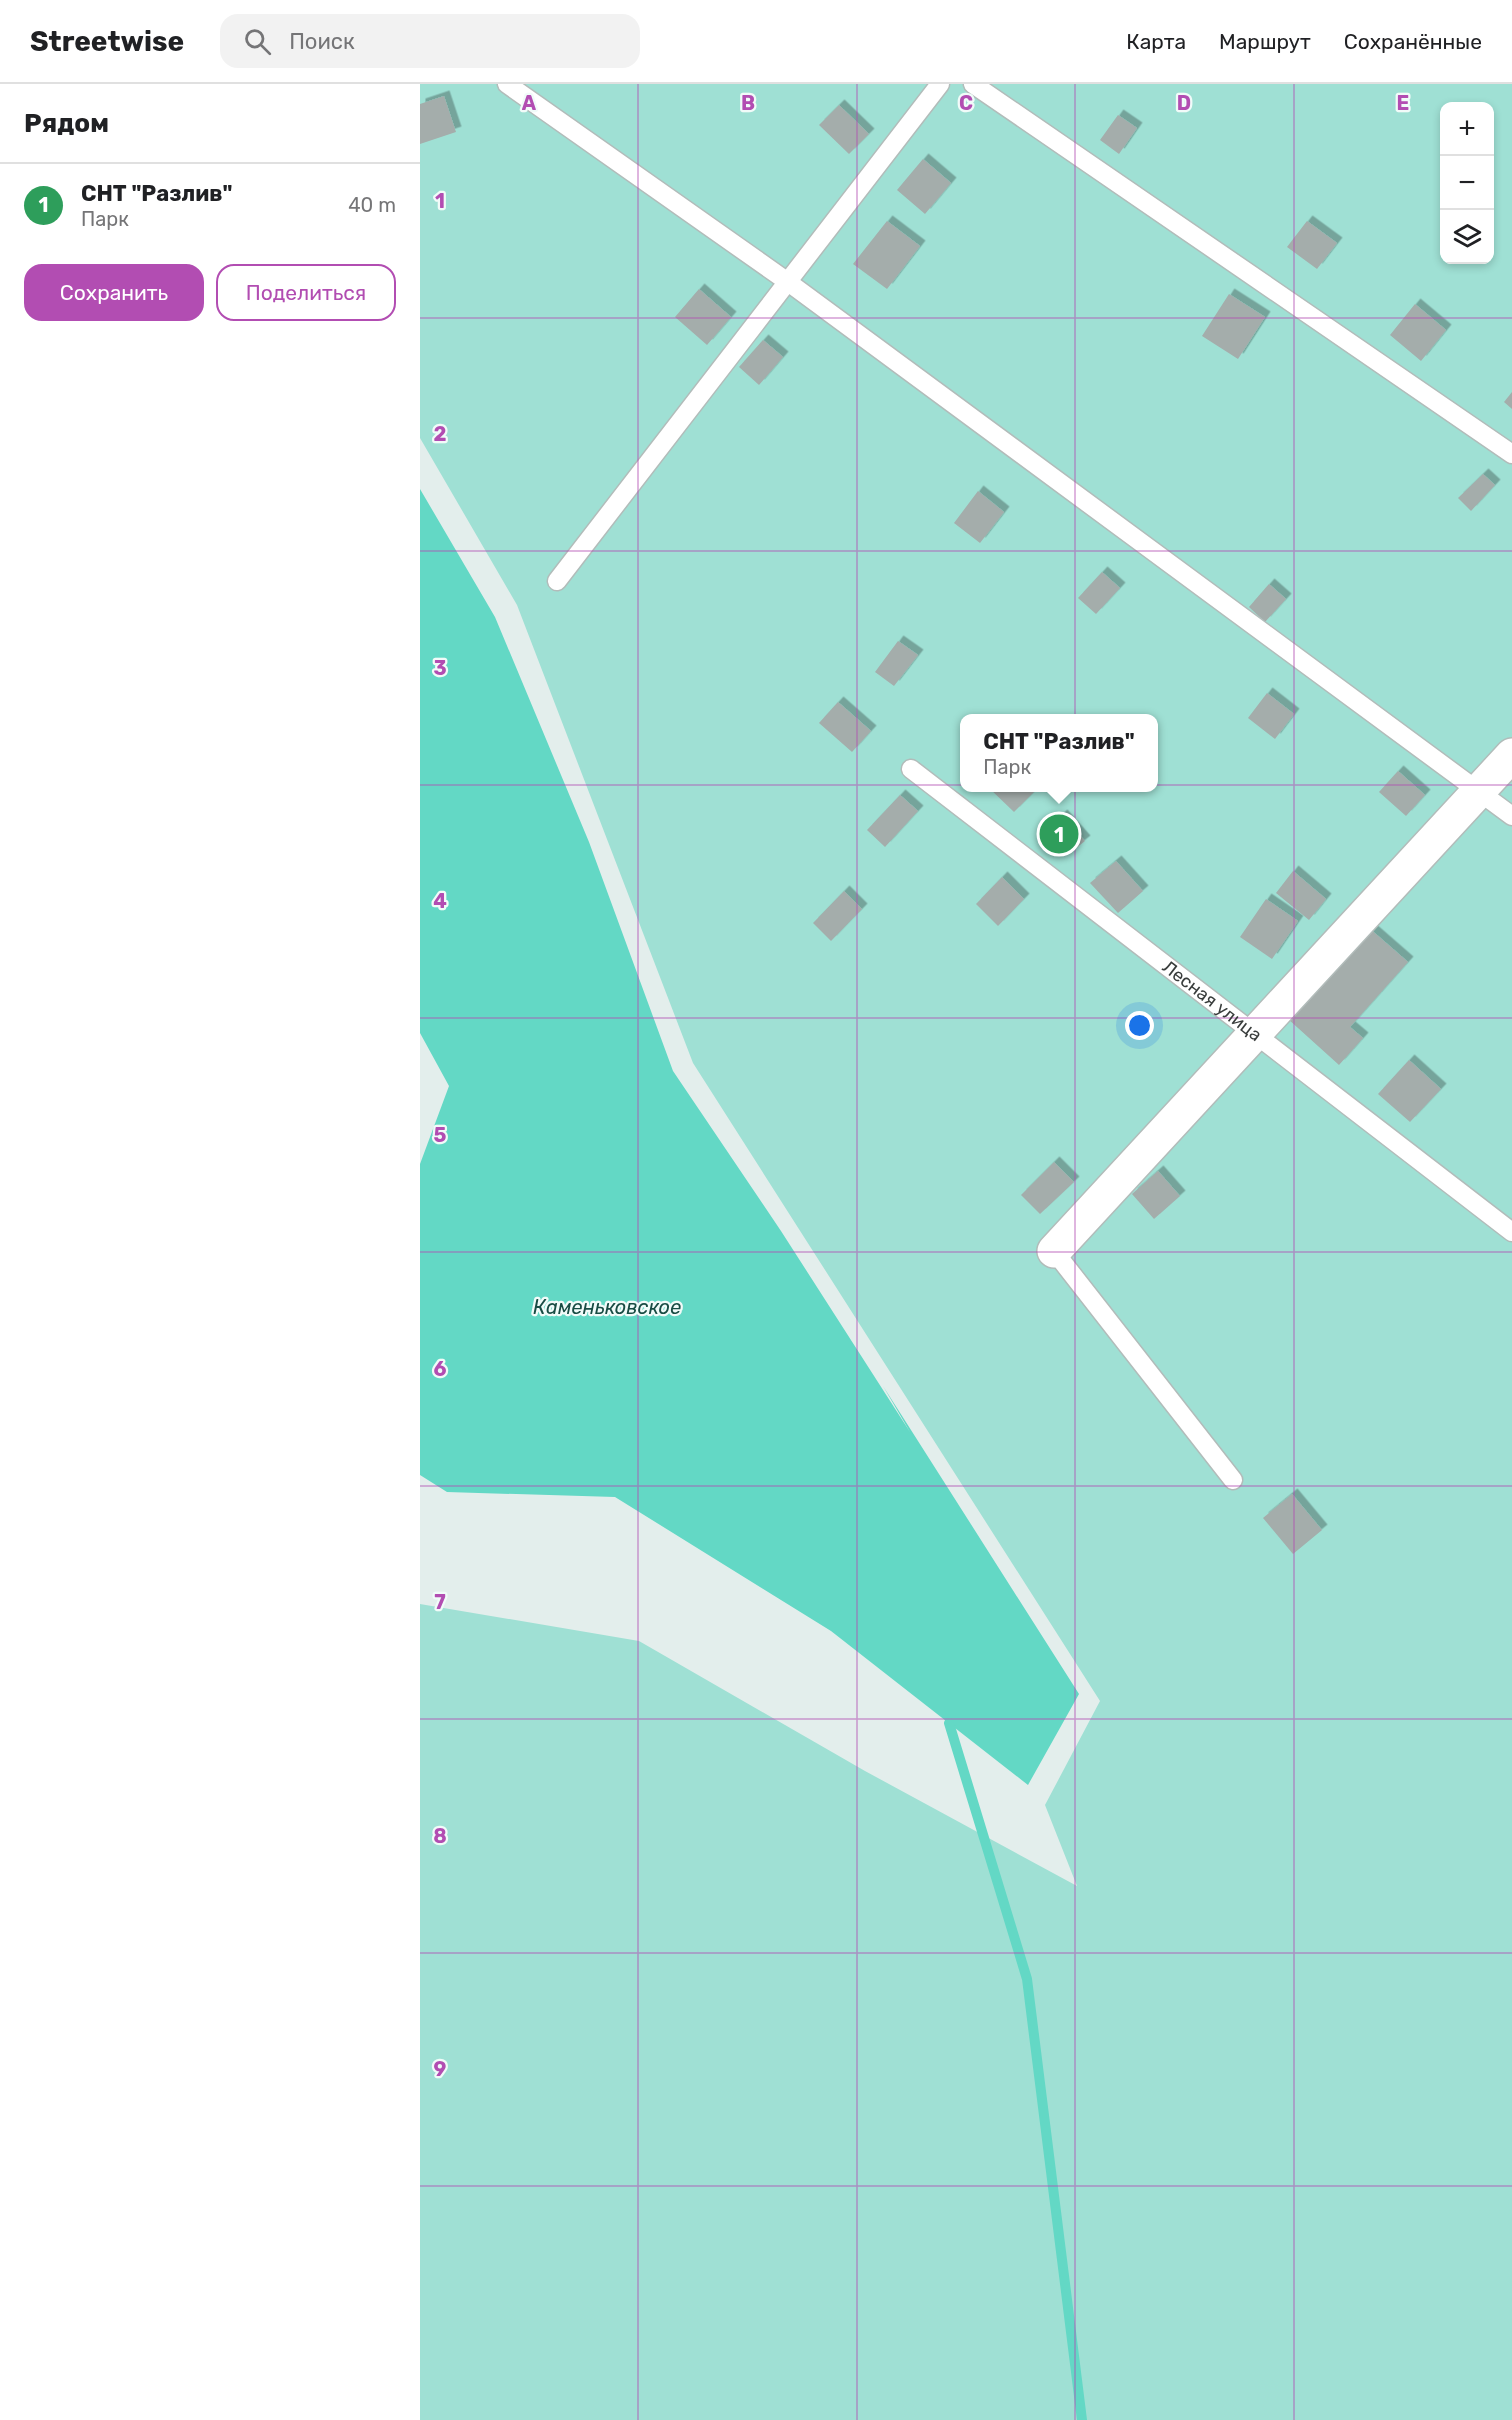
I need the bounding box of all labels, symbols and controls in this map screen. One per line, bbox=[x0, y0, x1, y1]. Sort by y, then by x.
search box bbox=[220, 14, 640, 68]
text: Streetwise bbox=[30, 25, 184, 58]
icon: search bbox=[241, 25, 274, 58]
text: Поиск bbox=[289, 28, 355, 55]
text: Карта bbox=[1126, 29, 1186, 54]
text: Маршрут bbox=[1219, 29, 1311, 54]
text: Сохранённые bbox=[1344, 29, 1482, 54]
text: A bbox=[522, 91, 537, 115]
text: B bbox=[741, 91, 755, 115]
text: C bbox=[959, 91, 973, 115]
text: D bbox=[1177, 91, 1191, 115]
text: E bbox=[1397, 91, 1409, 115]
map controls bbox=[1440, 102, 1494, 264]
button: + bbox=[1440, 102, 1494, 156]
text: Рядом bbox=[24, 108, 109, 139]
button: − bbox=[1440, 156, 1494, 210]
text: СНТ "Разлив" bbox=[81, 180, 233, 207]
text: 1 bbox=[435, 189, 445, 213]
text: 1 bbox=[39, 193, 48, 217]
text: 40 m bbox=[348, 193, 396, 217]
text: Парк bbox=[81, 207, 129, 231]
button: layers bbox=[1440, 210, 1494, 264]
button: Сохранить bbox=[24, 264, 204, 321]
button: Поделиться bbox=[216, 264, 396, 321]
text: 2 bbox=[434, 422, 447, 446]
text: 3 bbox=[433, 656, 447, 680]
popup bbox=[960, 714, 1158, 792]
text: СНТ "Разлив" bbox=[983, 728, 1135, 755]
text: Парк bbox=[983, 755, 1031, 779]
pin: 1 bbox=[1040, 812, 1078, 856]
text: 4 bbox=[433, 889, 447, 913]
street label: Лесная улица bbox=[1158, 956, 1266, 1046]
your location bbox=[1125, 1011, 1154, 1040]
text: 5 bbox=[434, 1123, 447, 1147]
water label: Каменьковское bbox=[533, 1295, 681, 1319]
text: 6 bbox=[433, 1357, 447, 1381]
text: 7 bbox=[434, 1590, 446, 1614]
text: 8 bbox=[433, 1824, 447, 1848]
text: 9 bbox=[434, 2057, 447, 2081]

